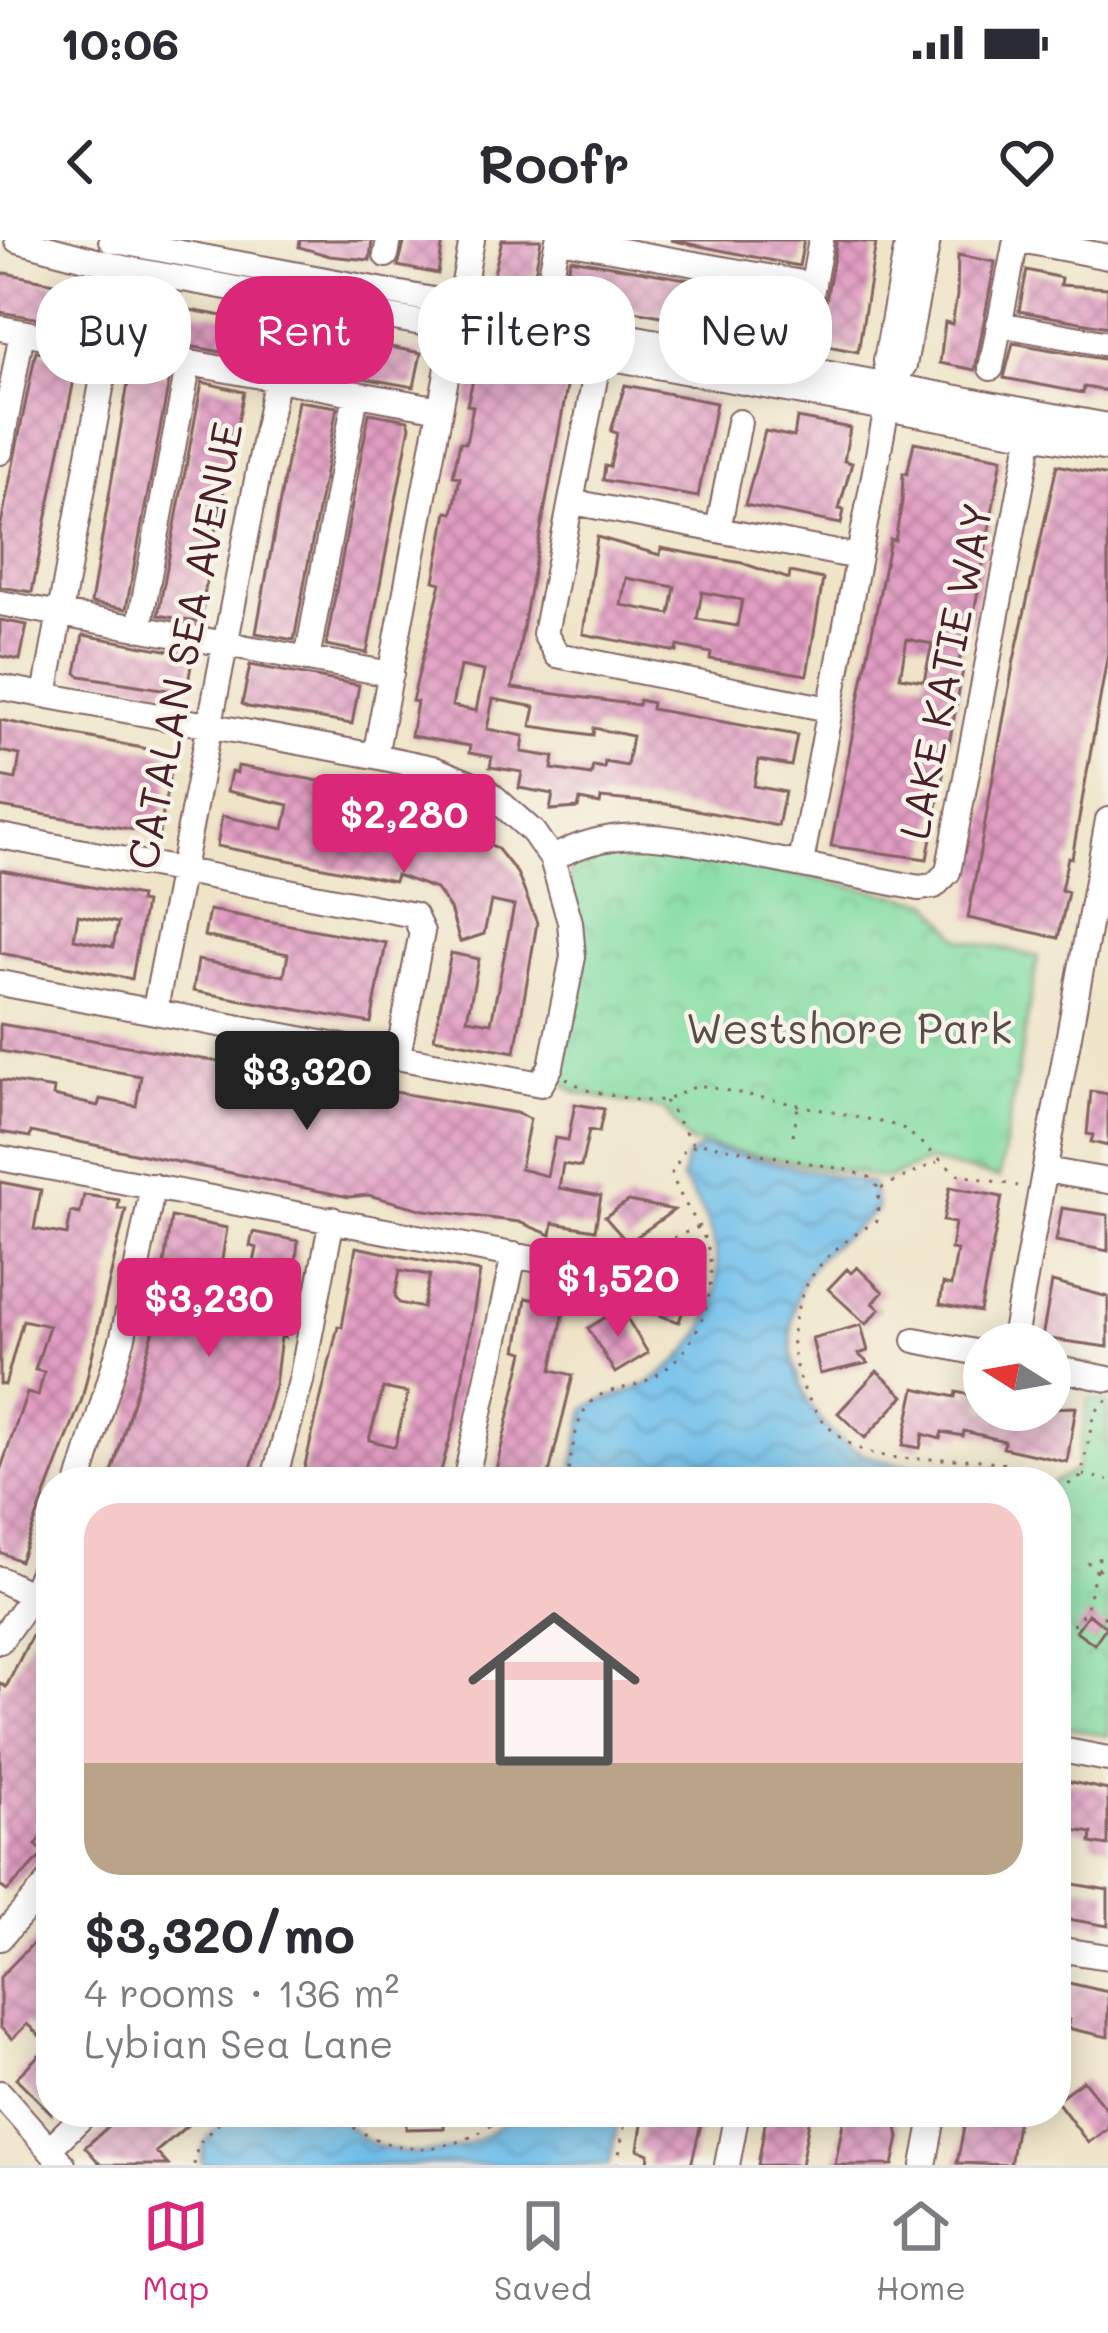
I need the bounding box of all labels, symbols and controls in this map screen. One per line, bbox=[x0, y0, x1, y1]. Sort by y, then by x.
text: 10:06 bbox=[60, 13, 179, 71]
text: Roofr bbox=[478, 127, 630, 198]
icon: back bbox=[48, 129, 114, 195]
icon: heart bbox=[994, 129, 1060, 195]
chip: Buy bbox=[36, 276, 191, 384]
chip: Rent bbox=[215, 276, 394, 384]
chip: Filters bbox=[418, 276, 635, 384]
chip: New bbox=[659, 276, 832, 384]
street label: CATALAN SEA AVENUE bbox=[113, 418, 254, 874]
street label: LAKE KATIE WAY bbox=[885, 498, 1004, 844]
pin: $2,280 bbox=[306, 774, 502, 876]
text: $2,280 bbox=[340, 787, 468, 838]
park label: Westshore Park bbox=[686, 1000, 1012, 1055]
pin: $3,320 bbox=[209, 1031, 405, 1133]
text: $3,320 bbox=[242, 1044, 372, 1095]
pin: $1,520 bbox=[520, 1238, 716, 1340]
text: $1,520 bbox=[556, 1251, 680, 1302]
pin: $3,230 bbox=[111, 1258, 307, 1360]
text: $3,230 bbox=[144, 1271, 274, 1322]
north arrow bbox=[963, 1323, 1071, 1431]
map controls bbox=[963, 1323, 1071, 1431]
icon: home bbox=[446, 1581, 662, 1797]
text: $3,320/mo bbox=[84, 1899, 355, 1966]
text: 4 rooms · 136 m² bbox=[84, 1966, 399, 2017]
text: Lybian Sea Lane bbox=[84, 2017, 393, 2068]
tab: Map bbox=[142, 2193, 209, 2308]
tab: Saved bbox=[494, 2193, 592, 2308]
tab: Home bbox=[876, 2193, 966, 2308]

